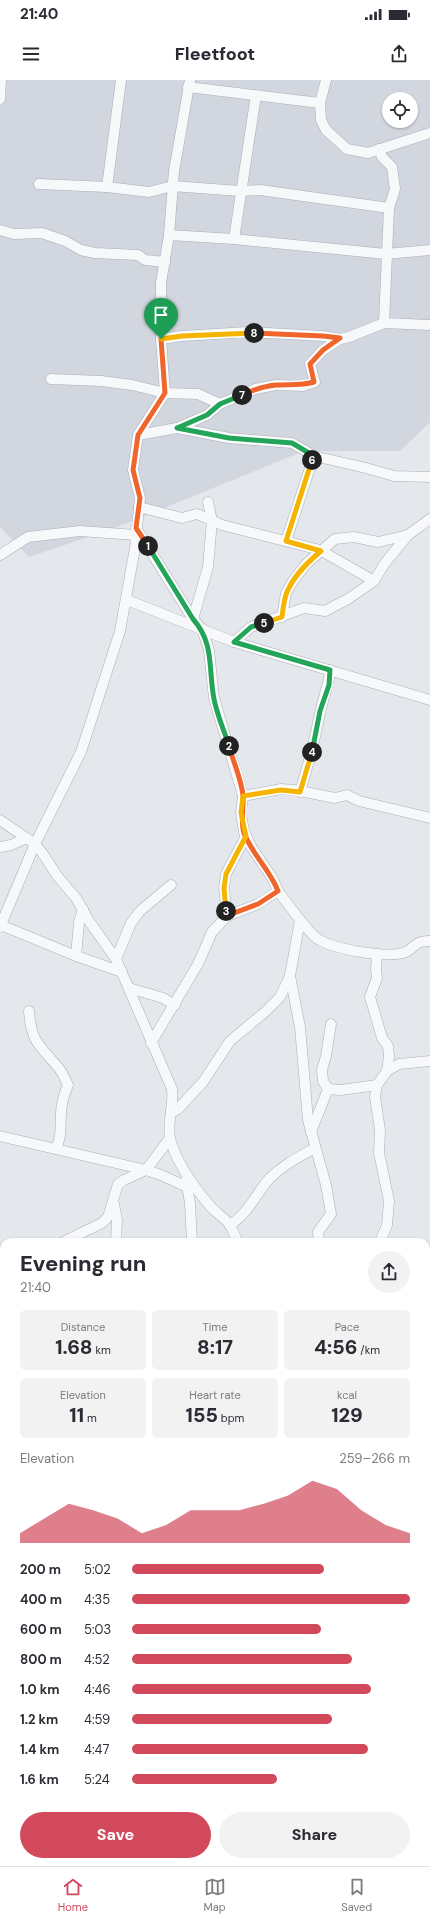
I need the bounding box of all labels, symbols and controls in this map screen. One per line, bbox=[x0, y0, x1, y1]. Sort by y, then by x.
text: 21:40 bbox=[20, 4, 58, 24]
text: Fleetfoot bbox=[175, 42, 255, 66]
icon: menu bbox=[20, 43, 42, 65]
icon: share bbox=[388, 43, 410, 65]
map controls bbox=[382, 92, 418, 128]
button: locate bbox=[382, 92, 418, 128]
pin bbox=[144, 298, 178, 339]
icon: arrive bbox=[150, 304, 172, 326]
pin: 8 bbox=[244, 323, 264, 343]
text: 8 bbox=[251, 326, 257, 340]
pin: 7 bbox=[232, 385, 252, 405]
text: 7 bbox=[239, 388, 245, 402]
pin: 6 bbox=[302, 450, 322, 470]
text: 6 bbox=[309, 453, 315, 467]
pin: 1 bbox=[138, 536, 158, 556]
text: 1 bbox=[146, 539, 150, 553]
pin: 5 bbox=[254, 613, 274, 633]
text: 5 bbox=[261, 616, 267, 630]
pin: 2 bbox=[219, 736, 239, 756]
text: 2 bbox=[226, 739, 232, 753]
pin: 4 bbox=[302, 742, 322, 762]
text: 4 bbox=[308, 745, 316, 759]
pin: 3 bbox=[216, 901, 236, 921]
text: 3 bbox=[223, 904, 229, 918]
text: Evening run bbox=[20, 1249, 146, 1278]
button: share bbox=[368, 1251, 410, 1293]
text: 21:40 bbox=[20, 1279, 51, 1296]
text: Distance bbox=[61, 1320, 105, 1334]
text: Time bbox=[203, 1320, 227, 1334]
text: Pace bbox=[335, 1320, 359, 1334]
text: 1.68 bbox=[55, 1334, 93, 1360]
text: 8:17 bbox=[197, 1334, 233, 1360]
text: 4:56 bbox=[314, 1334, 357, 1360]
text: km bbox=[93, 1343, 111, 1357]
text: /km bbox=[357, 1343, 380, 1357]
text: Elevation bbox=[60, 1388, 106, 1402]
text: Heart rate bbox=[189, 1388, 241, 1402]
text: kcal bbox=[337, 1388, 357, 1402]
text: 11 bbox=[69, 1402, 84, 1428]
text: 155 bbox=[186, 1402, 218, 1428]
text: 129 bbox=[331, 1402, 363, 1428]
text: m bbox=[84, 1411, 97, 1425]
text: bpm bbox=[218, 1411, 244, 1425]
text: Elevation bbox=[20, 1450, 74, 1467]
text: 259–266 m bbox=[339, 1450, 410, 1467]
text: 200 m bbox=[20, 1561, 61, 1578]
text: 5:02 bbox=[84, 1561, 111, 1578]
text: 400 m bbox=[20, 1591, 62, 1608]
text: 4:35 bbox=[84, 1591, 110, 1608]
text: 600 m bbox=[20, 1621, 62, 1638]
text: 5:03 bbox=[84, 1621, 111, 1638]
text: 800 m bbox=[20, 1651, 62, 1668]
text: 4:52 bbox=[84, 1651, 110, 1668]
text: 1.0 km bbox=[20, 1681, 59, 1698]
text: 4:46 bbox=[84, 1681, 111, 1698]
text: 1.2 km bbox=[20, 1711, 58, 1728]
text: 4:59 bbox=[84, 1711, 110, 1728]
text: 1.4 km bbox=[20, 1741, 59, 1758]
text: 4:47 bbox=[84, 1741, 109, 1758]
text: 1.6 km bbox=[20, 1771, 59, 1788]
text: 5:24 bbox=[84, 1771, 110, 1788]
button: Save bbox=[20, 1812, 211, 1858]
button: Share bbox=[219, 1812, 410, 1858]
tab: Home bbox=[58, 1876, 88, 1914]
tab: Map bbox=[204, 1876, 226, 1914]
tab: Saved bbox=[341, 1876, 372, 1914]

